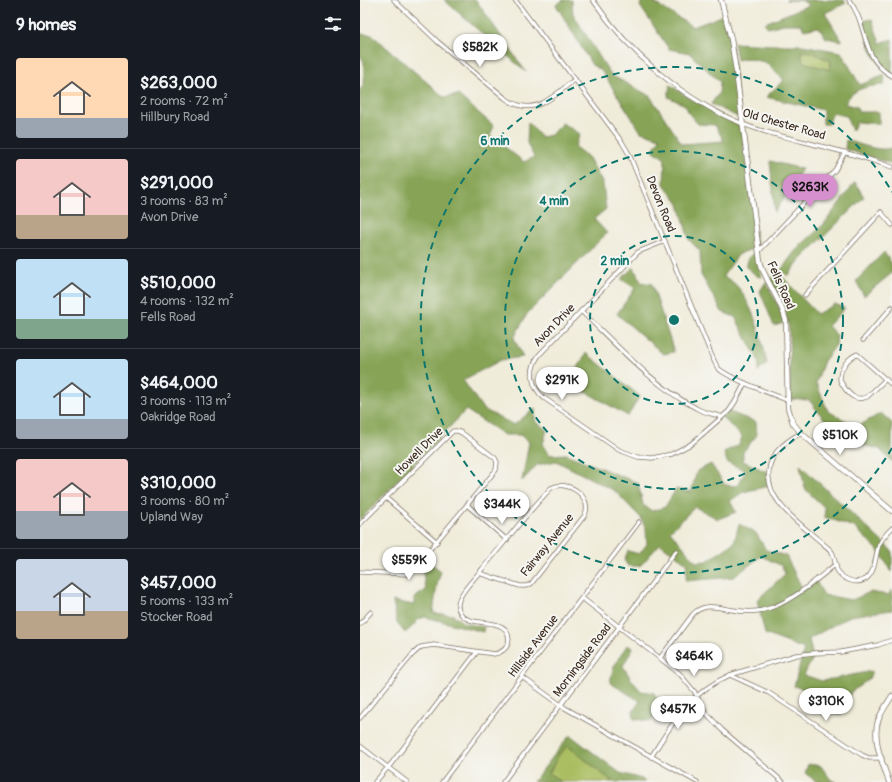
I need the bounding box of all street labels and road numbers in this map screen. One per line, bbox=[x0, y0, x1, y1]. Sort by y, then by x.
street label: Old Chester Road bbox=[741, 105, 827, 144]
street label: Devon Road bbox=[642, 174, 679, 235]
street label: Fells Road bbox=[763, 259, 798, 312]
street label: Avon Drive bbox=[530, 301, 579, 350]
street label: Howell Drive bbox=[392, 424, 447, 479]
street label: Fairway Avenue bbox=[517, 511, 577, 580]
street label: Hillside Avenue bbox=[505, 612, 562, 681]
street label: Morningside Road bbox=[550, 621, 615, 700]

